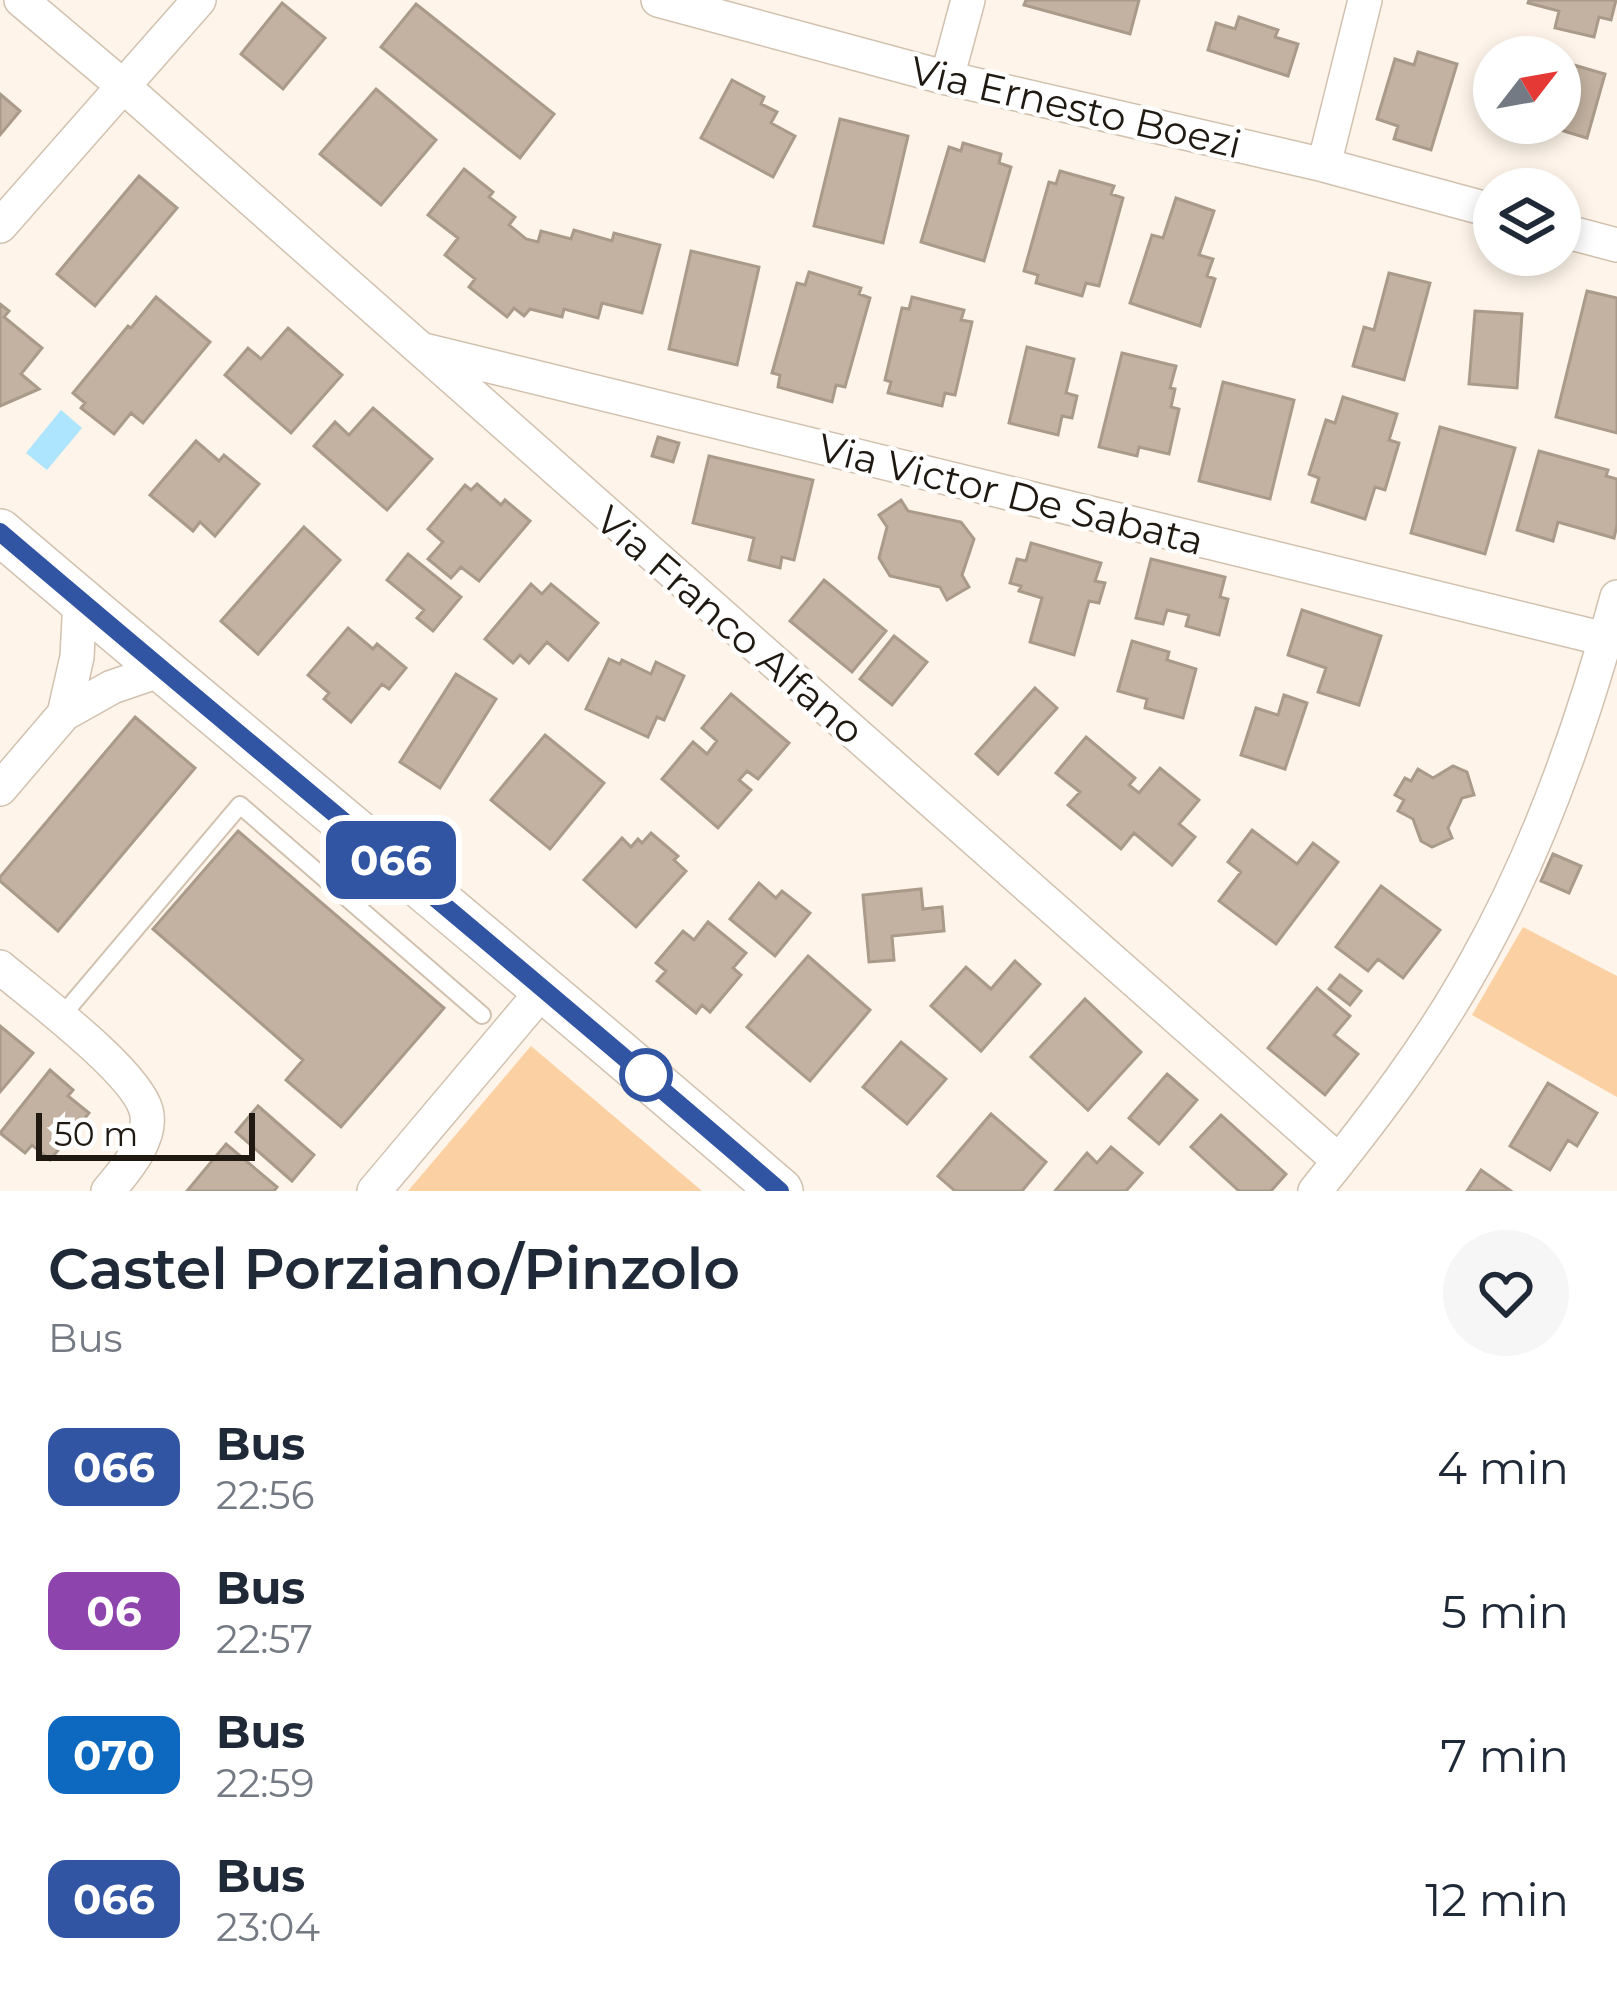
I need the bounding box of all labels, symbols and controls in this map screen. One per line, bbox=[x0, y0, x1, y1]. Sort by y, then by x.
north arrow bbox=[1473, 36, 1581, 144]
map controls bbox=[1473, 36, 1581, 276]
street label: Via Ernesto Boezi bbox=[906, 46, 1246, 168]
button: layers bbox=[1473, 168, 1581, 276]
street label: Via Victor De Sabata bbox=[813, 423, 1209, 565]
street label: Via Franco Alfano bbox=[586, 496, 874, 754]
line badge: 066 bbox=[322, 821, 460, 899]
text: 066 bbox=[350, 834, 432, 886]
unlabelled marker bbox=[621, 1050, 671, 1100]
scale bar bbox=[36, 1107, 255, 1160]
text: 50 m bbox=[54, 1114, 138, 1154]
button: heart bbox=[1443, 1230, 1569, 1356]
text: Castel Porziano/Pinzolo bbox=[48, 1234, 740, 1303]
text: Bus bbox=[48, 1314, 123, 1362]
text: Bus bbox=[216, 1416, 305, 1471]
text: 4 min bbox=[1437, 1440, 1569, 1495]
text: 066 bbox=[73, 1441, 155, 1493]
text: 22:56 bbox=[216, 1471, 314, 1519]
text: Bus bbox=[216, 1560, 305, 1615]
text: 5 min bbox=[1441, 1584, 1569, 1639]
text: 06 bbox=[86, 1585, 142, 1637]
text: 22:57 bbox=[216, 1615, 313, 1663]
text: Bus bbox=[216, 1704, 305, 1759]
text: 7 min bbox=[1440, 1728, 1569, 1783]
text: 070 bbox=[73, 1729, 155, 1781]
text: 22:59 bbox=[216, 1759, 314, 1807]
text: Bus bbox=[216, 1848, 305, 1903]
text: 12 min bbox=[1425, 1872, 1569, 1927]
text: 066 bbox=[73, 1873, 155, 1925]
text: 23:04 bbox=[216, 1903, 320, 1951]

